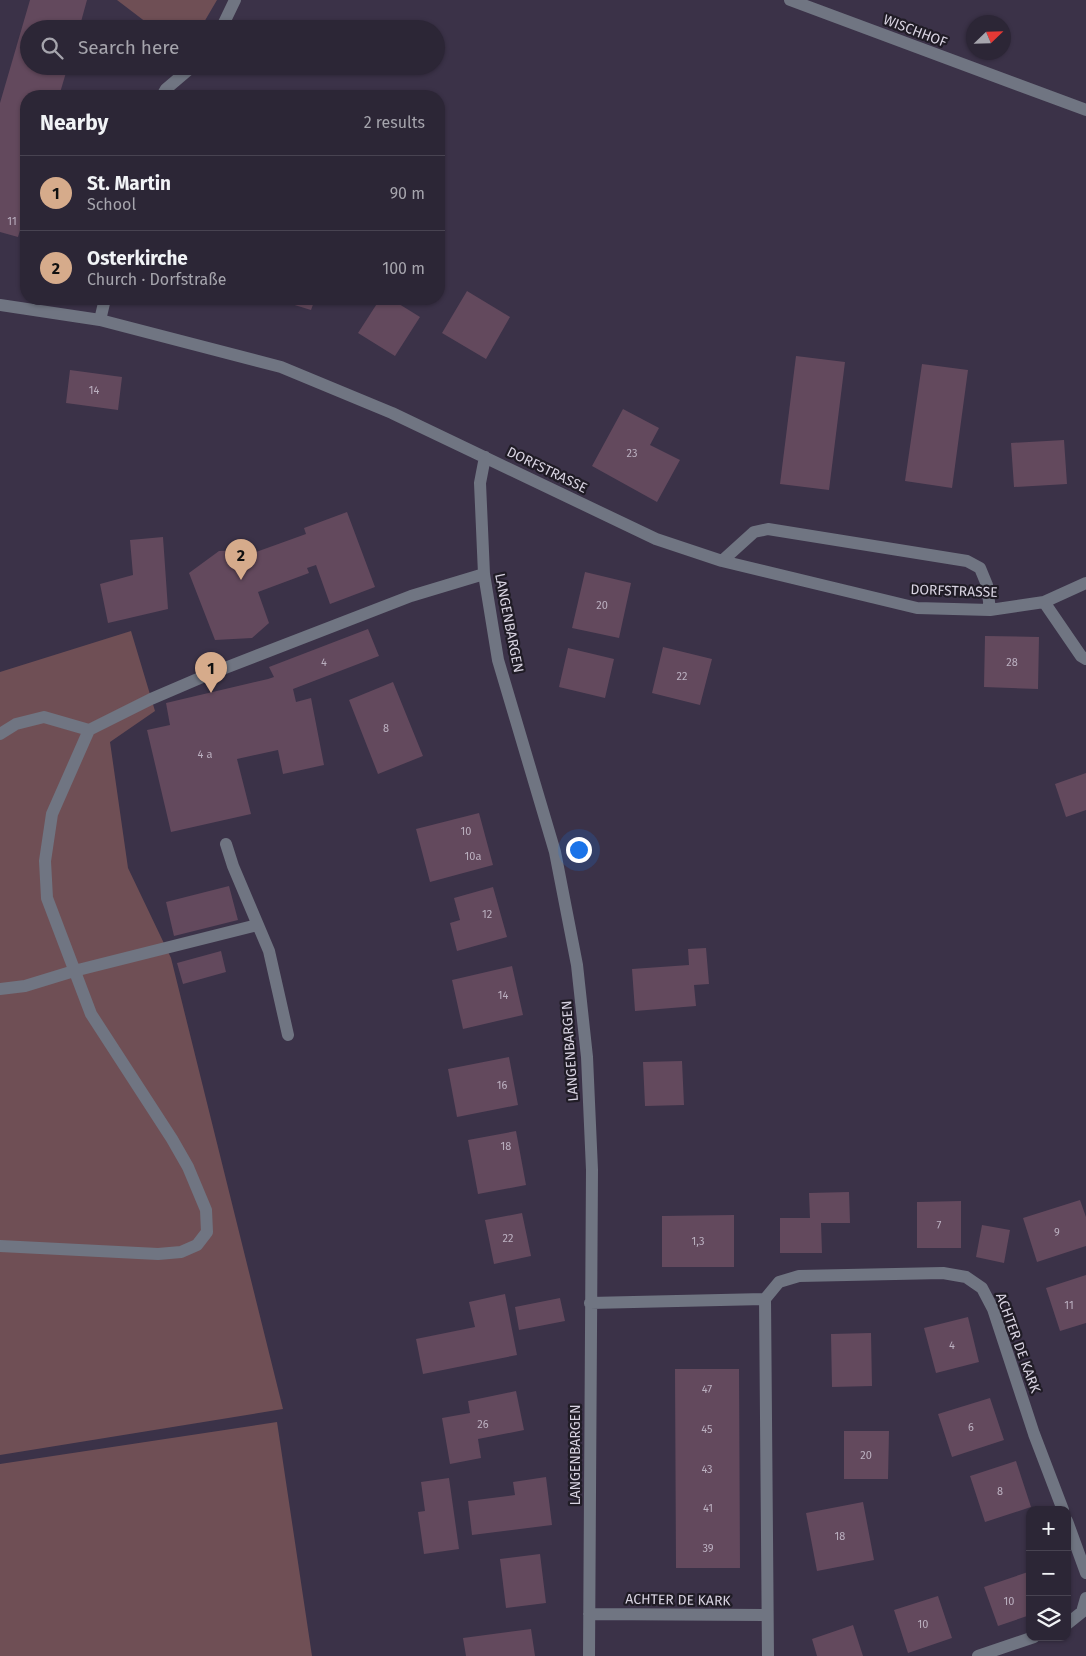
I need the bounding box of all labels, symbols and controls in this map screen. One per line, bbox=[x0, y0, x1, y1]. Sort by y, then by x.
street label: WISCHHOF bbox=[881, 11, 949, 51]
north arrow bbox=[966, 15, 1011, 60]
search box bbox=[20, 20, 445, 75]
icon: search bbox=[38, 34, 66, 62]
text: Search here bbox=[78, 36, 179, 59]
text: Nearby bbox=[40, 110, 108, 136]
text: 2 results bbox=[364, 113, 425, 132]
text: St. Martin bbox=[87, 172, 171, 195]
text: 1 bbox=[52, 184, 60, 203]
text: 90 m bbox=[390, 184, 425, 203]
text: School bbox=[87, 195, 136, 214]
house number: 11 bbox=[7, 215, 17, 228]
text: Osterkirche bbox=[87, 247, 188, 270]
text: 2 bbox=[52, 259, 60, 278]
text: 100 m bbox=[382, 259, 425, 278]
text: Church · Dorfstraße bbox=[87, 270, 226, 289]
house number: 14 bbox=[89, 384, 99, 397]
street label: DORFSTRASSE bbox=[504, 443, 590, 497]
house number: 23 bbox=[627, 447, 637, 460]
pin: 2 bbox=[225, 539, 257, 580]
street label: LANGENBARGEN bbox=[491, 572, 527, 674]
street label: DORFSTRASSE bbox=[910, 581, 998, 601]
house number: 20 bbox=[596, 599, 608, 612]
pin: 1 bbox=[195, 652, 227, 693]
house number: 4 bbox=[321, 656, 327, 669]
house number: 28 bbox=[1006, 656, 1018, 669]
house number: 22 bbox=[677, 670, 687, 683]
house number: 8 bbox=[383, 722, 389, 735]
house number: 4 a bbox=[198, 748, 212, 761]
house number: 10 bbox=[461, 825, 471, 838]
your location bbox=[566, 837, 592, 863]
house number: 10a bbox=[465, 850, 481, 863]
house number: 12 bbox=[482, 908, 492, 921]
house number: 14 bbox=[498, 989, 508, 1002]
street label: LANGENBARGEN bbox=[558, 1000, 582, 1102]
house number: 16 bbox=[497, 1079, 507, 1092]
house number: 18 bbox=[501, 1140, 511, 1153]
house number: 7 bbox=[937, 1219, 942, 1232]
house number: 9 bbox=[1054, 1226, 1060, 1239]
house number: 22 bbox=[503, 1232, 513, 1245]
house number: 1,3 bbox=[692, 1235, 705, 1248]
street label: ACHTER DE KARK bbox=[992, 1291, 1044, 1396]
house number: 11 bbox=[1064, 1299, 1074, 1312]
house number: 4 bbox=[949, 1339, 955, 1352]
house number: 47 bbox=[702, 1383, 712, 1396]
street label: LANGENBARGEN bbox=[567, 1404, 584, 1506]
house number: 26 bbox=[477, 1418, 489, 1431]
house number: 6 bbox=[968, 1421, 974, 1434]
house number: 45 bbox=[701, 1423, 713, 1436]
house number: 20 bbox=[860, 1449, 872, 1462]
house number: 43 bbox=[701, 1463, 713, 1476]
house number: 8 bbox=[997, 1485, 1003, 1498]
house number: 41 bbox=[703, 1502, 713, 1515]
map controls bbox=[1026, 1506, 1071, 1641]
button: + bbox=[1026, 1506, 1071, 1551]
house number: 18 bbox=[835, 1530, 845, 1543]
house number: 39 bbox=[702, 1542, 714, 1555]
button: − bbox=[1026, 1551, 1071, 1596]
street label: ACHTER DE KARK bbox=[625, 1591, 732, 1609]
house number: 10 bbox=[1004, 1595, 1014, 1608]
button: layers bbox=[1026, 1596, 1071, 1641]
house number: 10 bbox=[918, 1618, 928, 1631]

